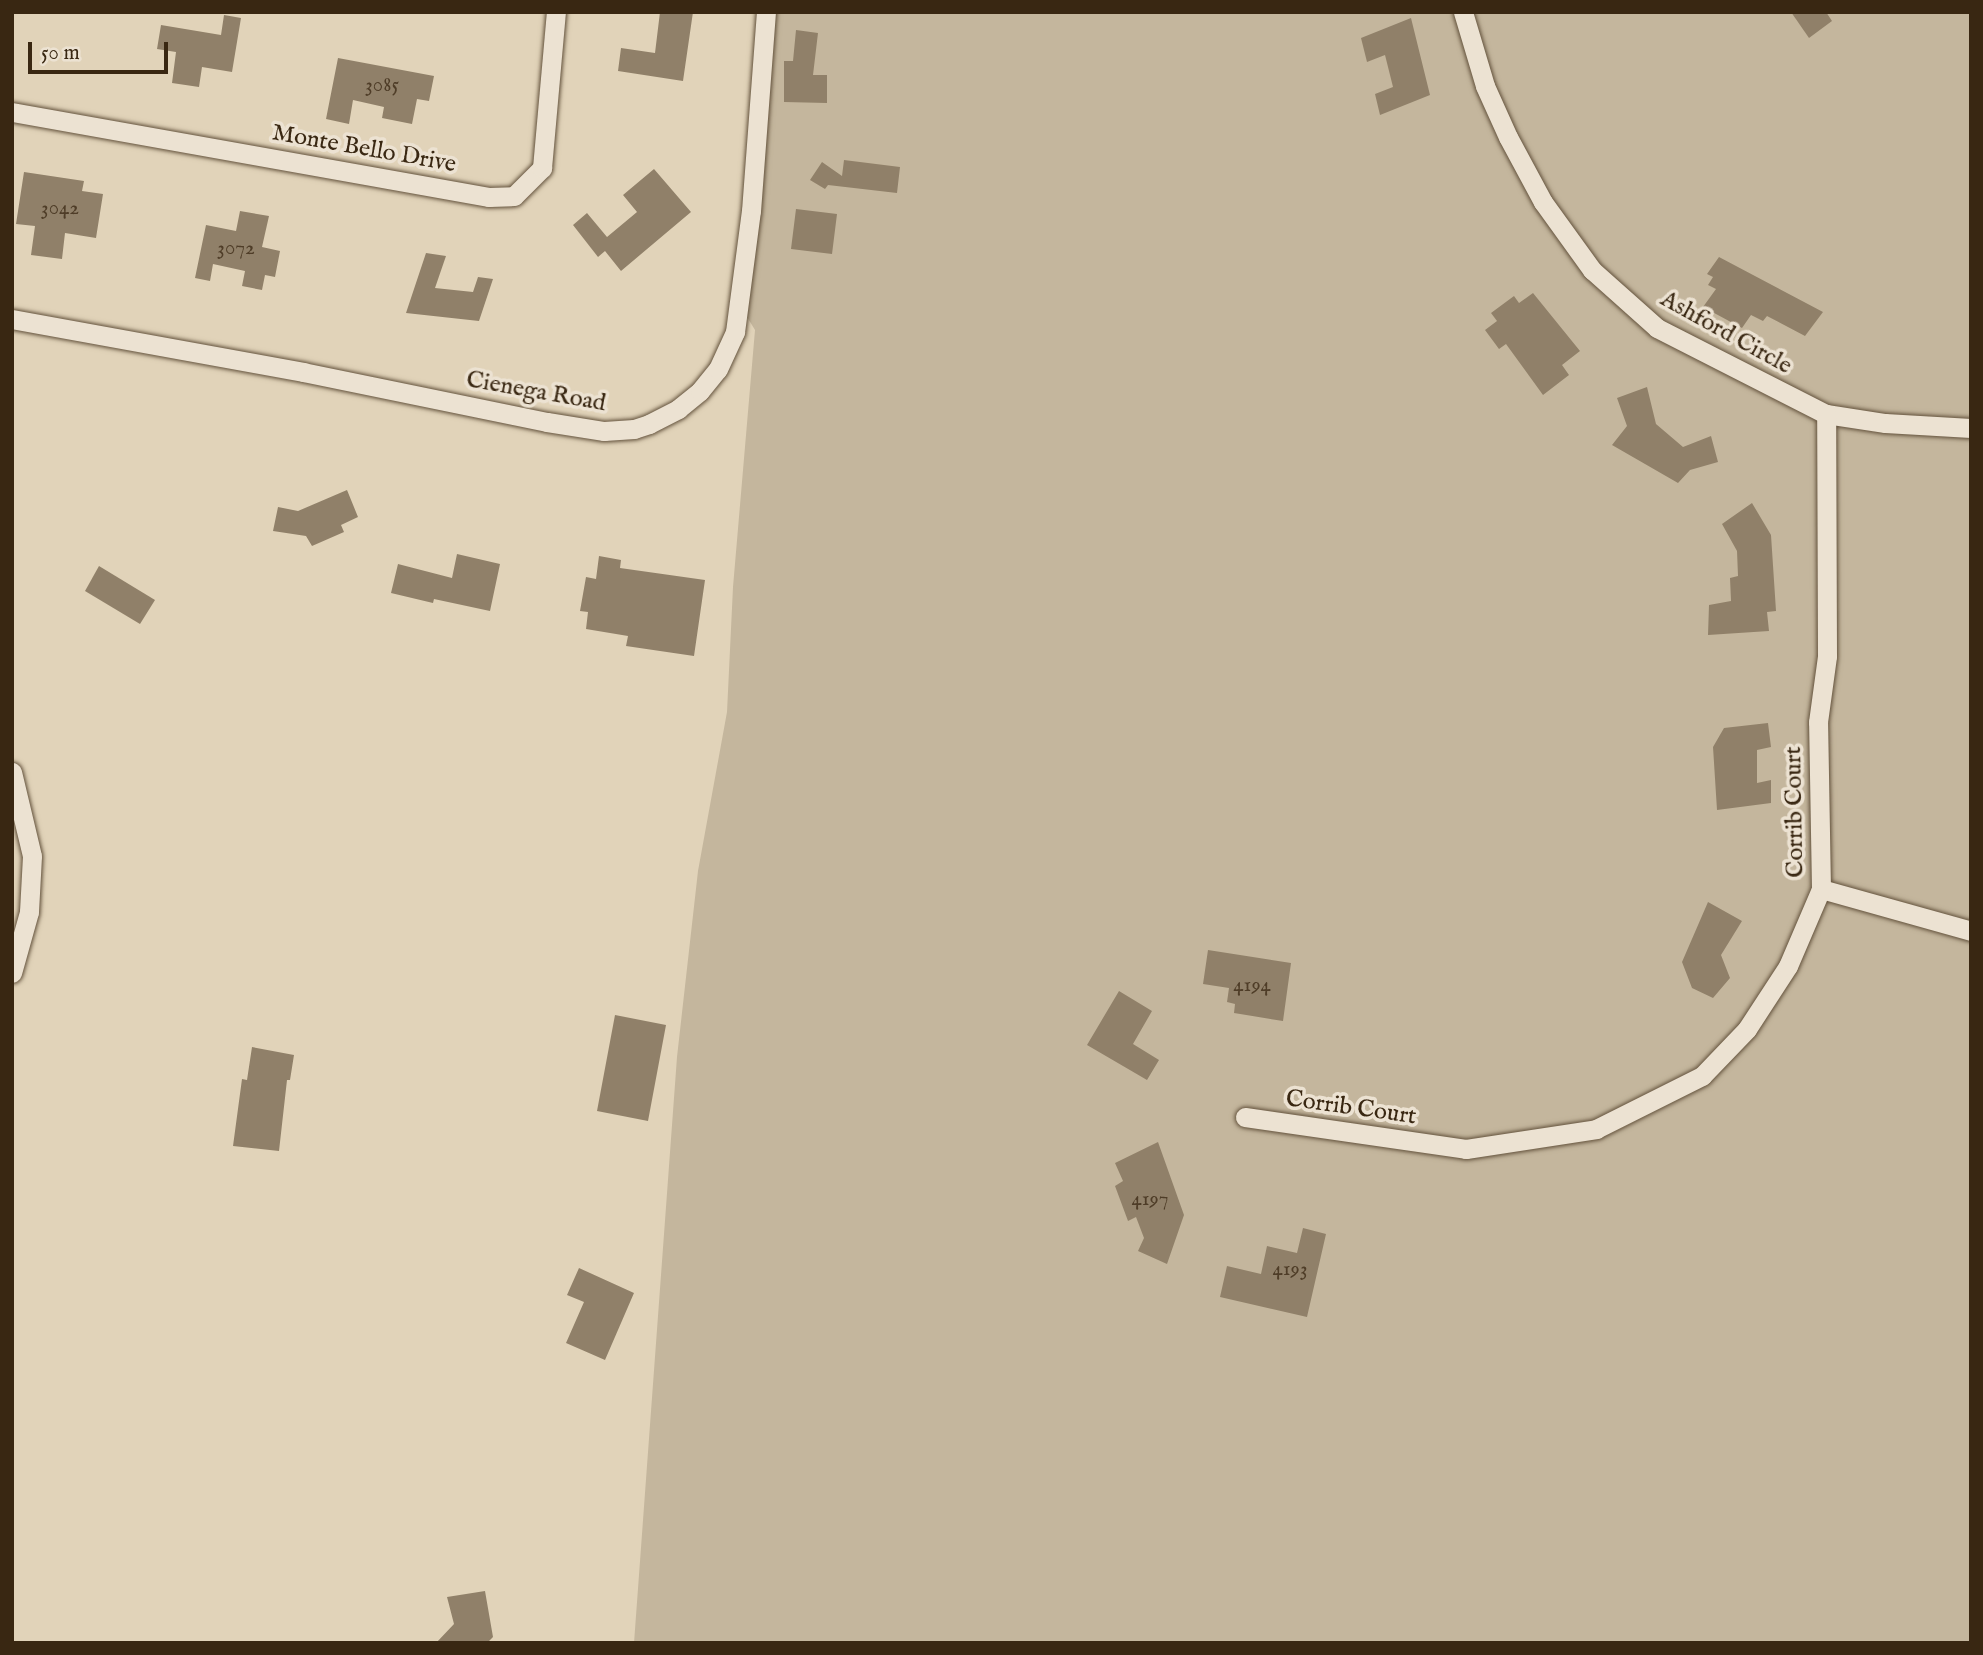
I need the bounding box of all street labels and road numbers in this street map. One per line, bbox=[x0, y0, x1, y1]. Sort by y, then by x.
street label: Monte Bello Drive bbox=[270, 119, 458, 179]
street label: Ashford Circle bbox=[1655, 285, 1797, 381]
street label: Cienega Road bbox=[464, 366, 608, 418]
street label: Corrib Court bbox=[1779, 746, 1811, 878]
street label: Corrib Court bbox=[1284, 1085, 1418, 1131]

